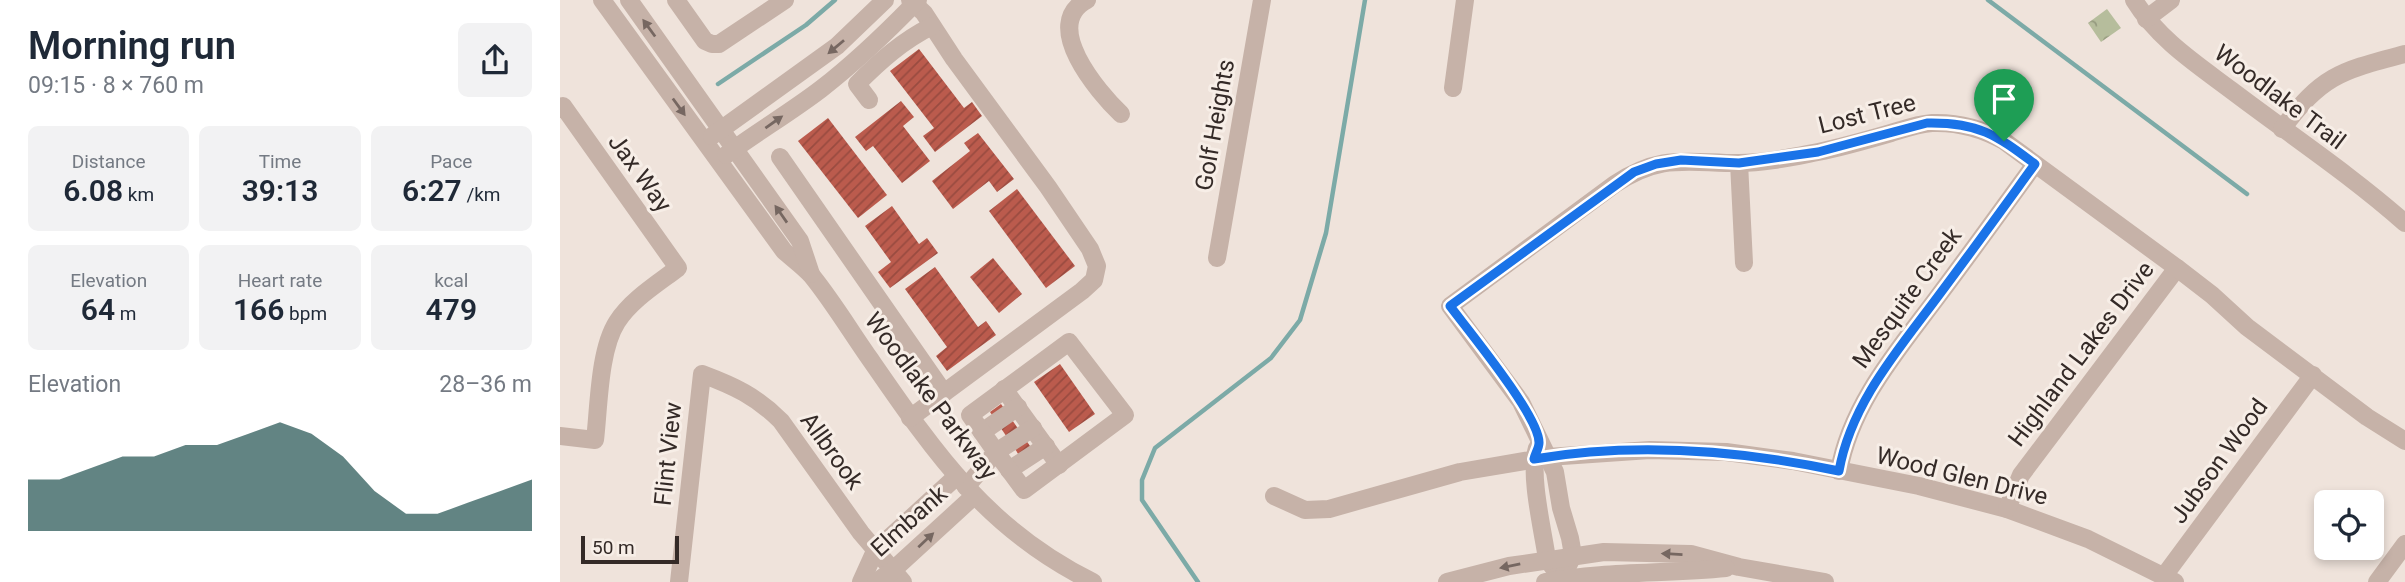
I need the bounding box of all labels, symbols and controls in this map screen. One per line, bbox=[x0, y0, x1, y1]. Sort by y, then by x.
one-way arrow bbox=[642, 19, 656, 37]
button: share bbox=[458, 23, 532, 97]
text: Morning run bbox=[28, 24, 236, 68]
one-way arrow bbox=[827, 39, 845, 54]
street label: Woodlake Trail bbox=[2209, 39, 2351, 155]
street label: Golf Heights bbox=[1190, 57, 1240, 193]
pin bbox=[1974, 69, 2034, 141]
text: 09:15 · 8 × 760 m bbox=[28, 72, 204, 99]
icon: arrive bbox=[1985, 80, 2023, 118]
street label: Lost Tree bbox=[1816, 88, 1918, 140]
one-way arrow bbox=[672, 98, 686, 116]
one-way arrow bbox=[765, 115, 783, 129]
street label: Jax Way bbox=[602, 129, 678, 218]
text: Distance bbox=[72, 150, 146, 173]
text: Time bbox=[259, 150, 301, 173]
text: Pace bbox=[430, 150, 472, 173]
text: 6.08 bbox=[63, 173, 123, 208]
text: 39:13 bbox=[242, 173, 318, 208]
text: 6:27 bbox=[402, 173, 462, 208]
text: km bbox=[123, 183, 154, 206]
text: /km bbox=[462, 183, 501, 206]
one-way arrow bbox=[774, 205, 788, 223]
street label: Mesquite Creek bbox=[1847, 222, 1968, 374]
street label: Highland Lakes Drive bbox=[2002, 256, 2160, 452]
text: Elevation bbox=[70, 269, 147, 292]
text: Heart rate bbox=[238, 269, 322, 292]
text: kcal bbox=[434, 269, 469, 292]
text: 64 bbox=[81, 292, 115, 327]
text: 166 bbox=[233, 292, 284, 327]
text: 479 bbox=[426, 292, 477, 327]
text: m bbox=[115, 302, 136, 325]
text: bpm bbox=[284, 302, 327, 325]
street label: Woodlake Parkway bbox=[859, 307, 1003, 486]
text: Elevation bbox=[28, 371, 121, 398]
text: 28–36 m bbox=[439, 371, 532, 398]
street label: Jubson Wood bbox=[2164, 393, 2274, 529]
street label: Flint View bbox=[649, 401, 687, 507]
street label: Allbrook bbox=[795, 407, 870, 496]
street label: Wood Glen Drive bbox=[1873, 441, 2051, 511]
street label: Elmbank bbox=[865, 479, 953, 562]
map controls bbox=[2314, 490, 2384, 560]
button: locate bbox=[2314, 490, 2384, 560]
one-way arrow bbox=[917, 532, 935, 548]
scale bar bbox=[581, 533, 679, 565]
text: 50 m bbox=[592, 536, 635, 559]
one-way arrow bbox=[1661, 548, 1683, 559]
one-way arrow bbox=[1499, 560, 1521, 571]

